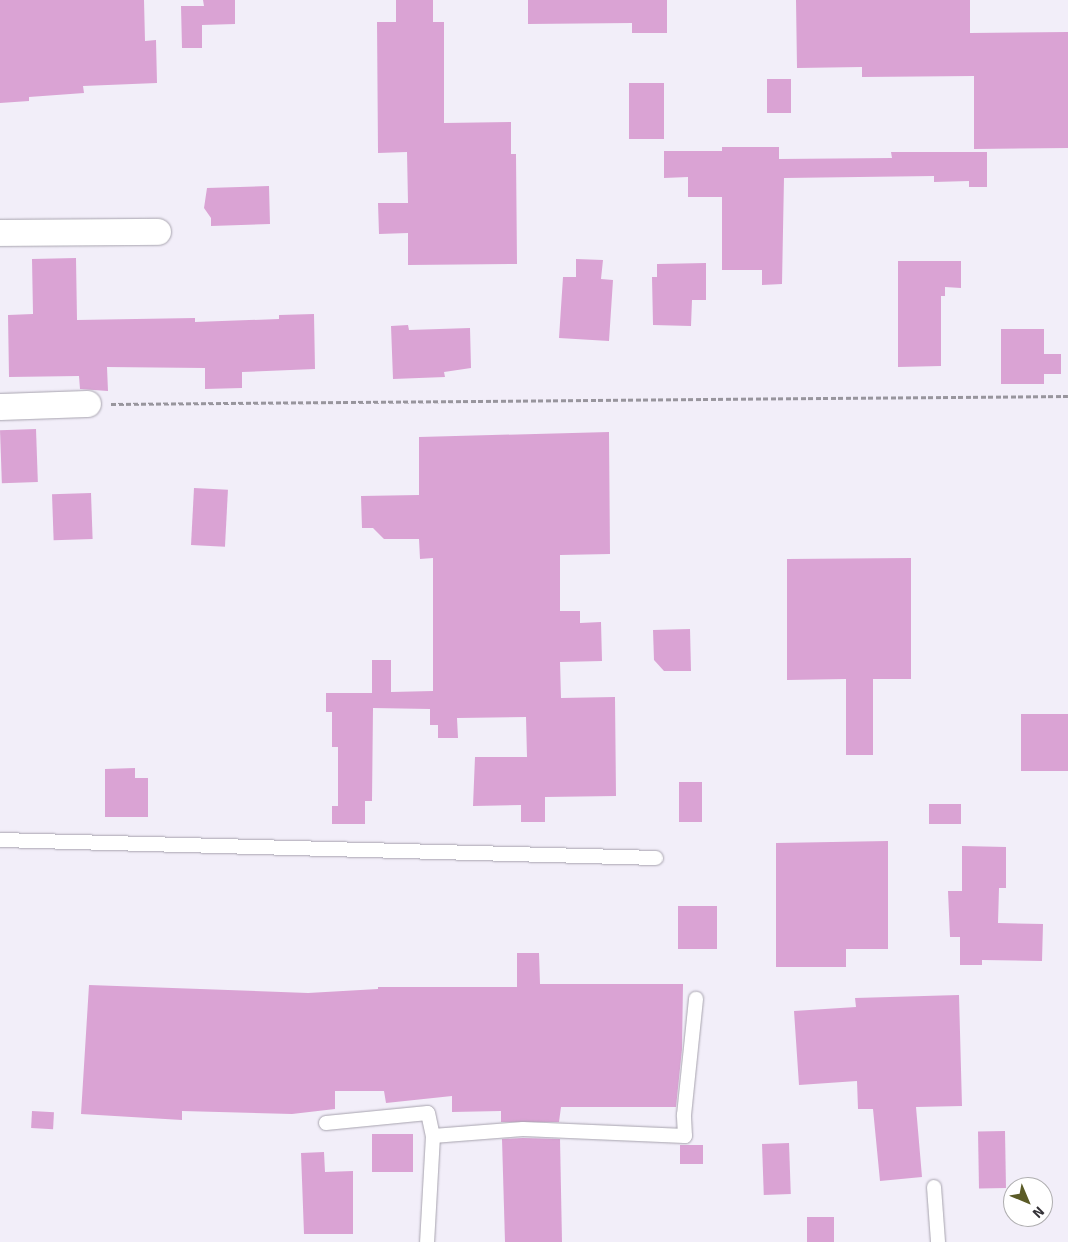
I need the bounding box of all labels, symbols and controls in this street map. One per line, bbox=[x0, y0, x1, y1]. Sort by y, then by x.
north arrow bbox=[1003, 1177, 1053, 1227]
text: N bbox=[1029, 1203, 1048, 1222]

